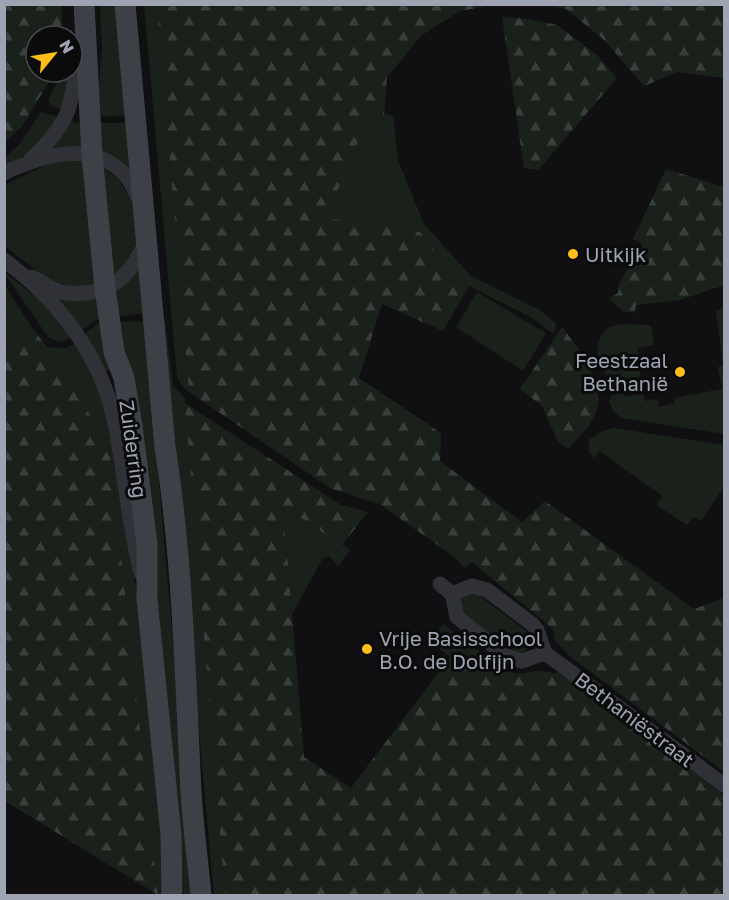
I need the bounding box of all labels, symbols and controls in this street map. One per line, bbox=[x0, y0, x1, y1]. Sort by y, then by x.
north arrow bbox=[24, 24, 84, 84]
text: N bbox=[55, 36, 79, 57]
place label: Uitkijk bbox=[585, 242, 646, 266]
marker: Uitkijk bbox=[566, 247, 580, 261]
place label: Feestzaal Bethanië bbox=[575, 348, 668, 395]
marker: Feestzaal Bethanië bbox=[673, 365, 687, 379]
street label: Zuiderring bbox=[115, 399, 153, 499]
place label: Vrije Basisschool B.O. de Dolfijn bbox=[379, 626, 542, 673]
marker: Vrije Basisschool B.O. de Dolfijn bbox=[360, 642, 374, 656]
street label: Bethaniëstraat bbox=[571, 667, 699, 771]

